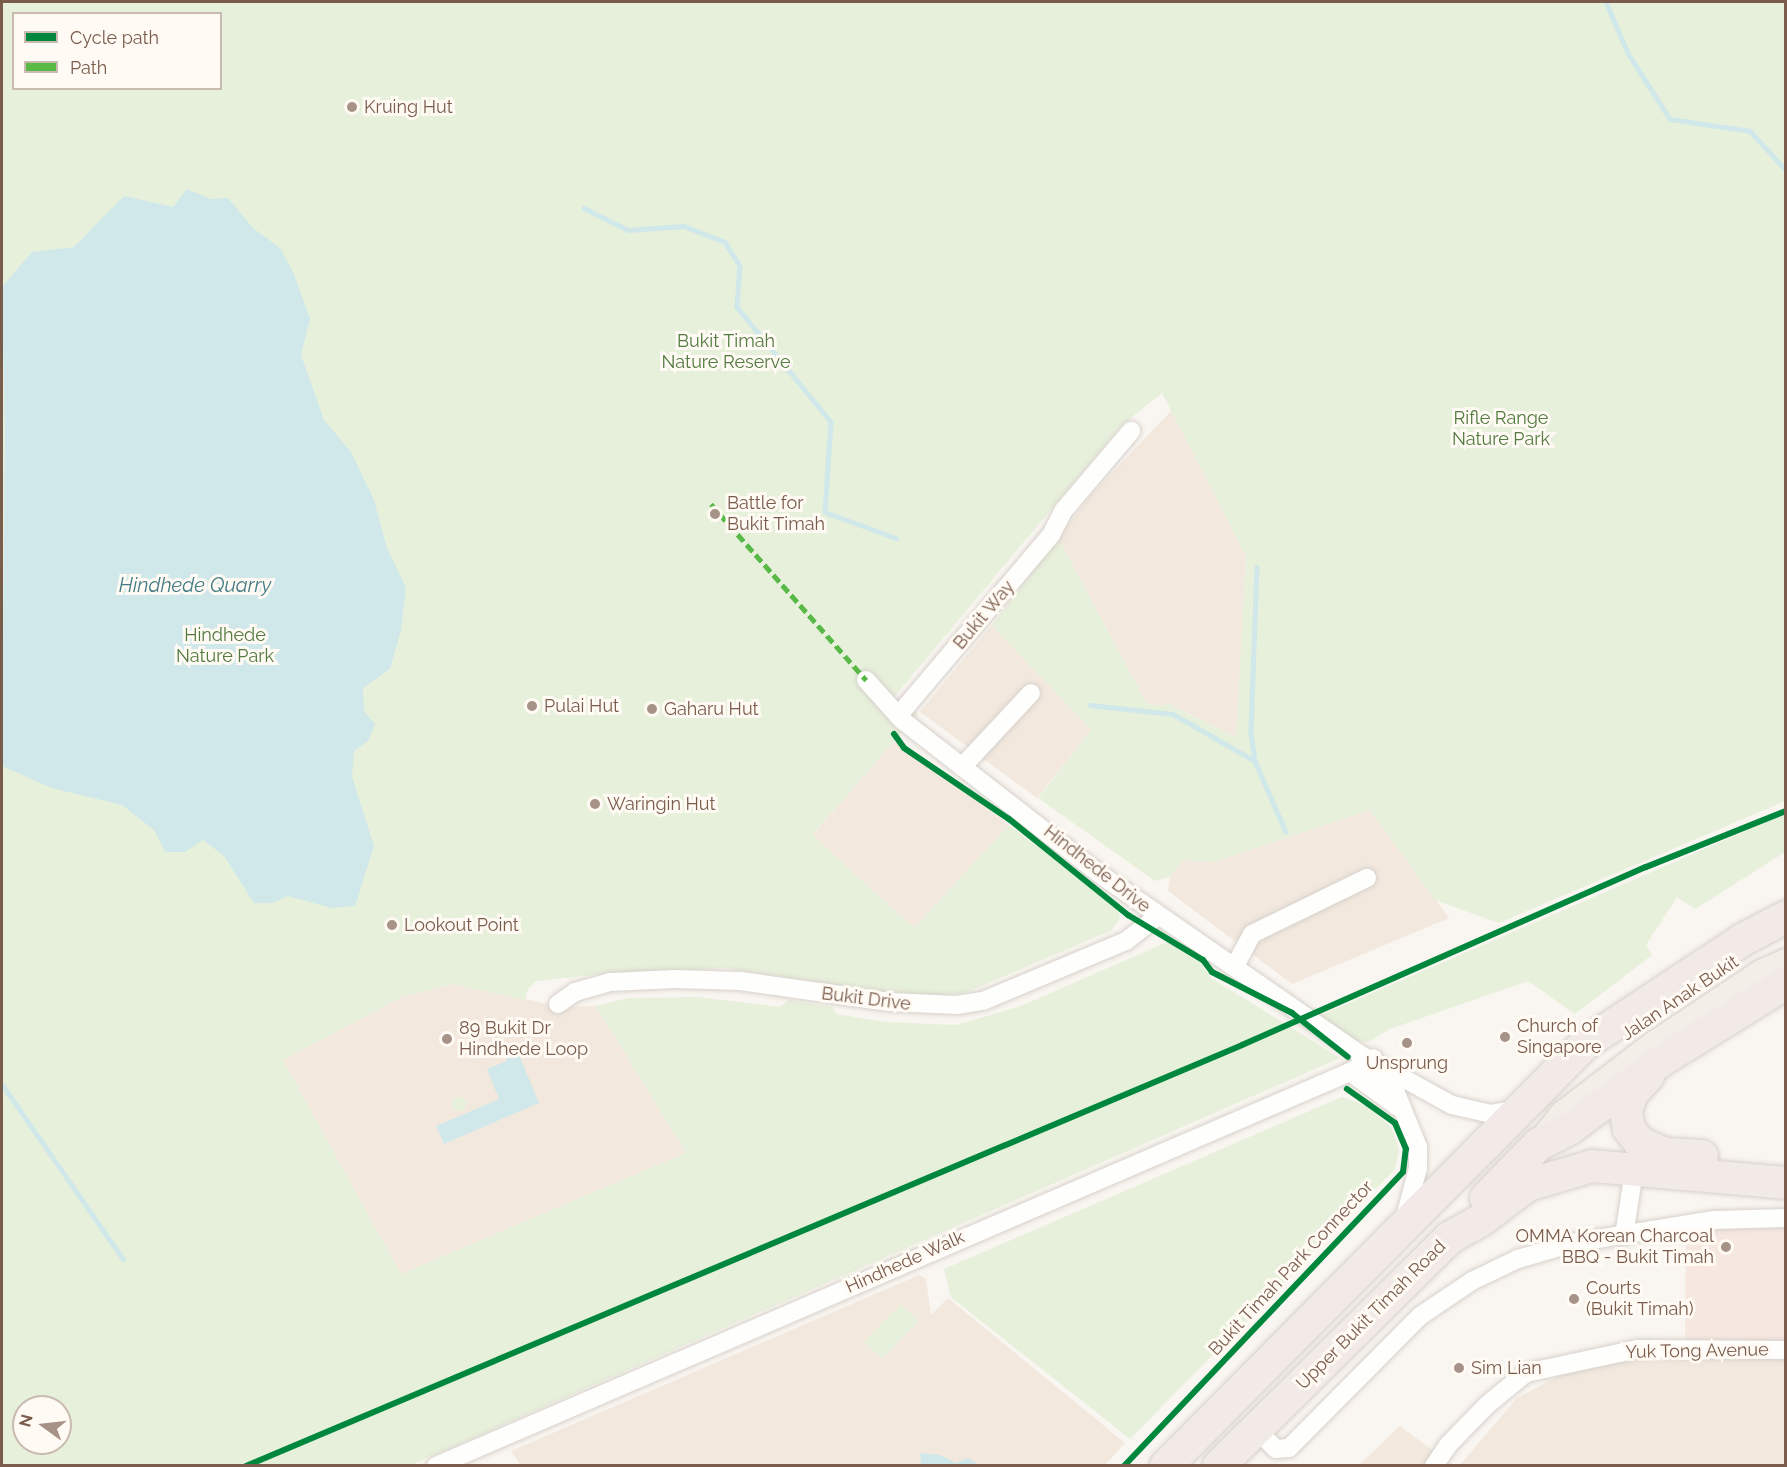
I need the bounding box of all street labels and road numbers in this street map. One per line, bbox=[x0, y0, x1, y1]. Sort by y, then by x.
street label: Bukit Way bbox=[949, 576, 1019, 654]
street label: Hindhede Drive bbox=[1039, 821, 1155, 917]
street label: Jalan Anak Bukit bbox=[1617, 951, 1743, 1045]
street label: Bukit Drive bbox=[820, 983, 912, 1015]
street label: Bukit Timah Park Connector bbox=[1204, 1176, 1378, 1360]
street label: Hindhede Walk bbox=[842, 1226, 968, 1298]
street label: Upper Bukit Timah Road bbox=[1291, 1235, 1451, 1395]
street label: Yuk Tong Avenue bbox=[1625, 1339, 1769, 1363]

